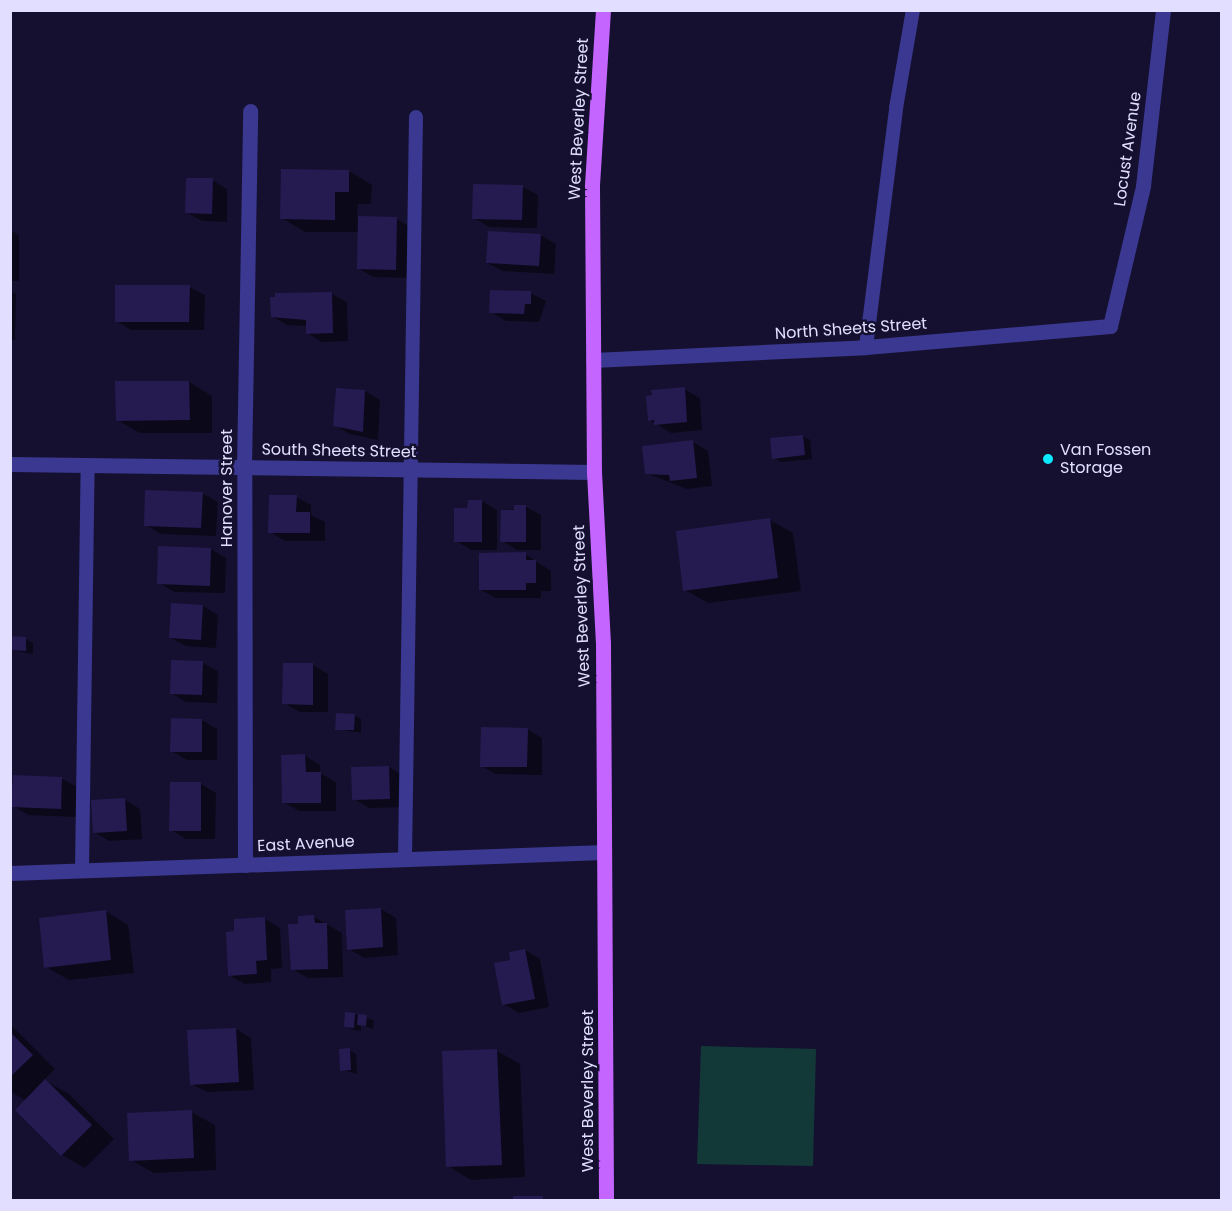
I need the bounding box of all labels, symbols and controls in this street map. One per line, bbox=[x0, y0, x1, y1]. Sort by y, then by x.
street label: West Beverley Street bbox=[565, 37, 593, 201]
street label: Locust Avenue bbox=[1110, 90, 1146, 208]
street label: North Sheets Street bbox=[774, 314, 928, 344]
street label: Hanover Street bbox=[217, 429, 237, 547]
street label: South Sheets Street bbox=[261, 440, 417, 462]
place label: Van Fossen Storage bbox=[1060, 440, 1151, 478]
marker: Van Fossen Storage bbox=[1041, 452, 1055, 466]
street label: West Beverley Street bbox=[570, 524, 594, 688]
street label: East Avenue bbox=[257, 832, 355, 856]
street label: West Beverley Street bbox=[578, 1010, 598, 1172]

